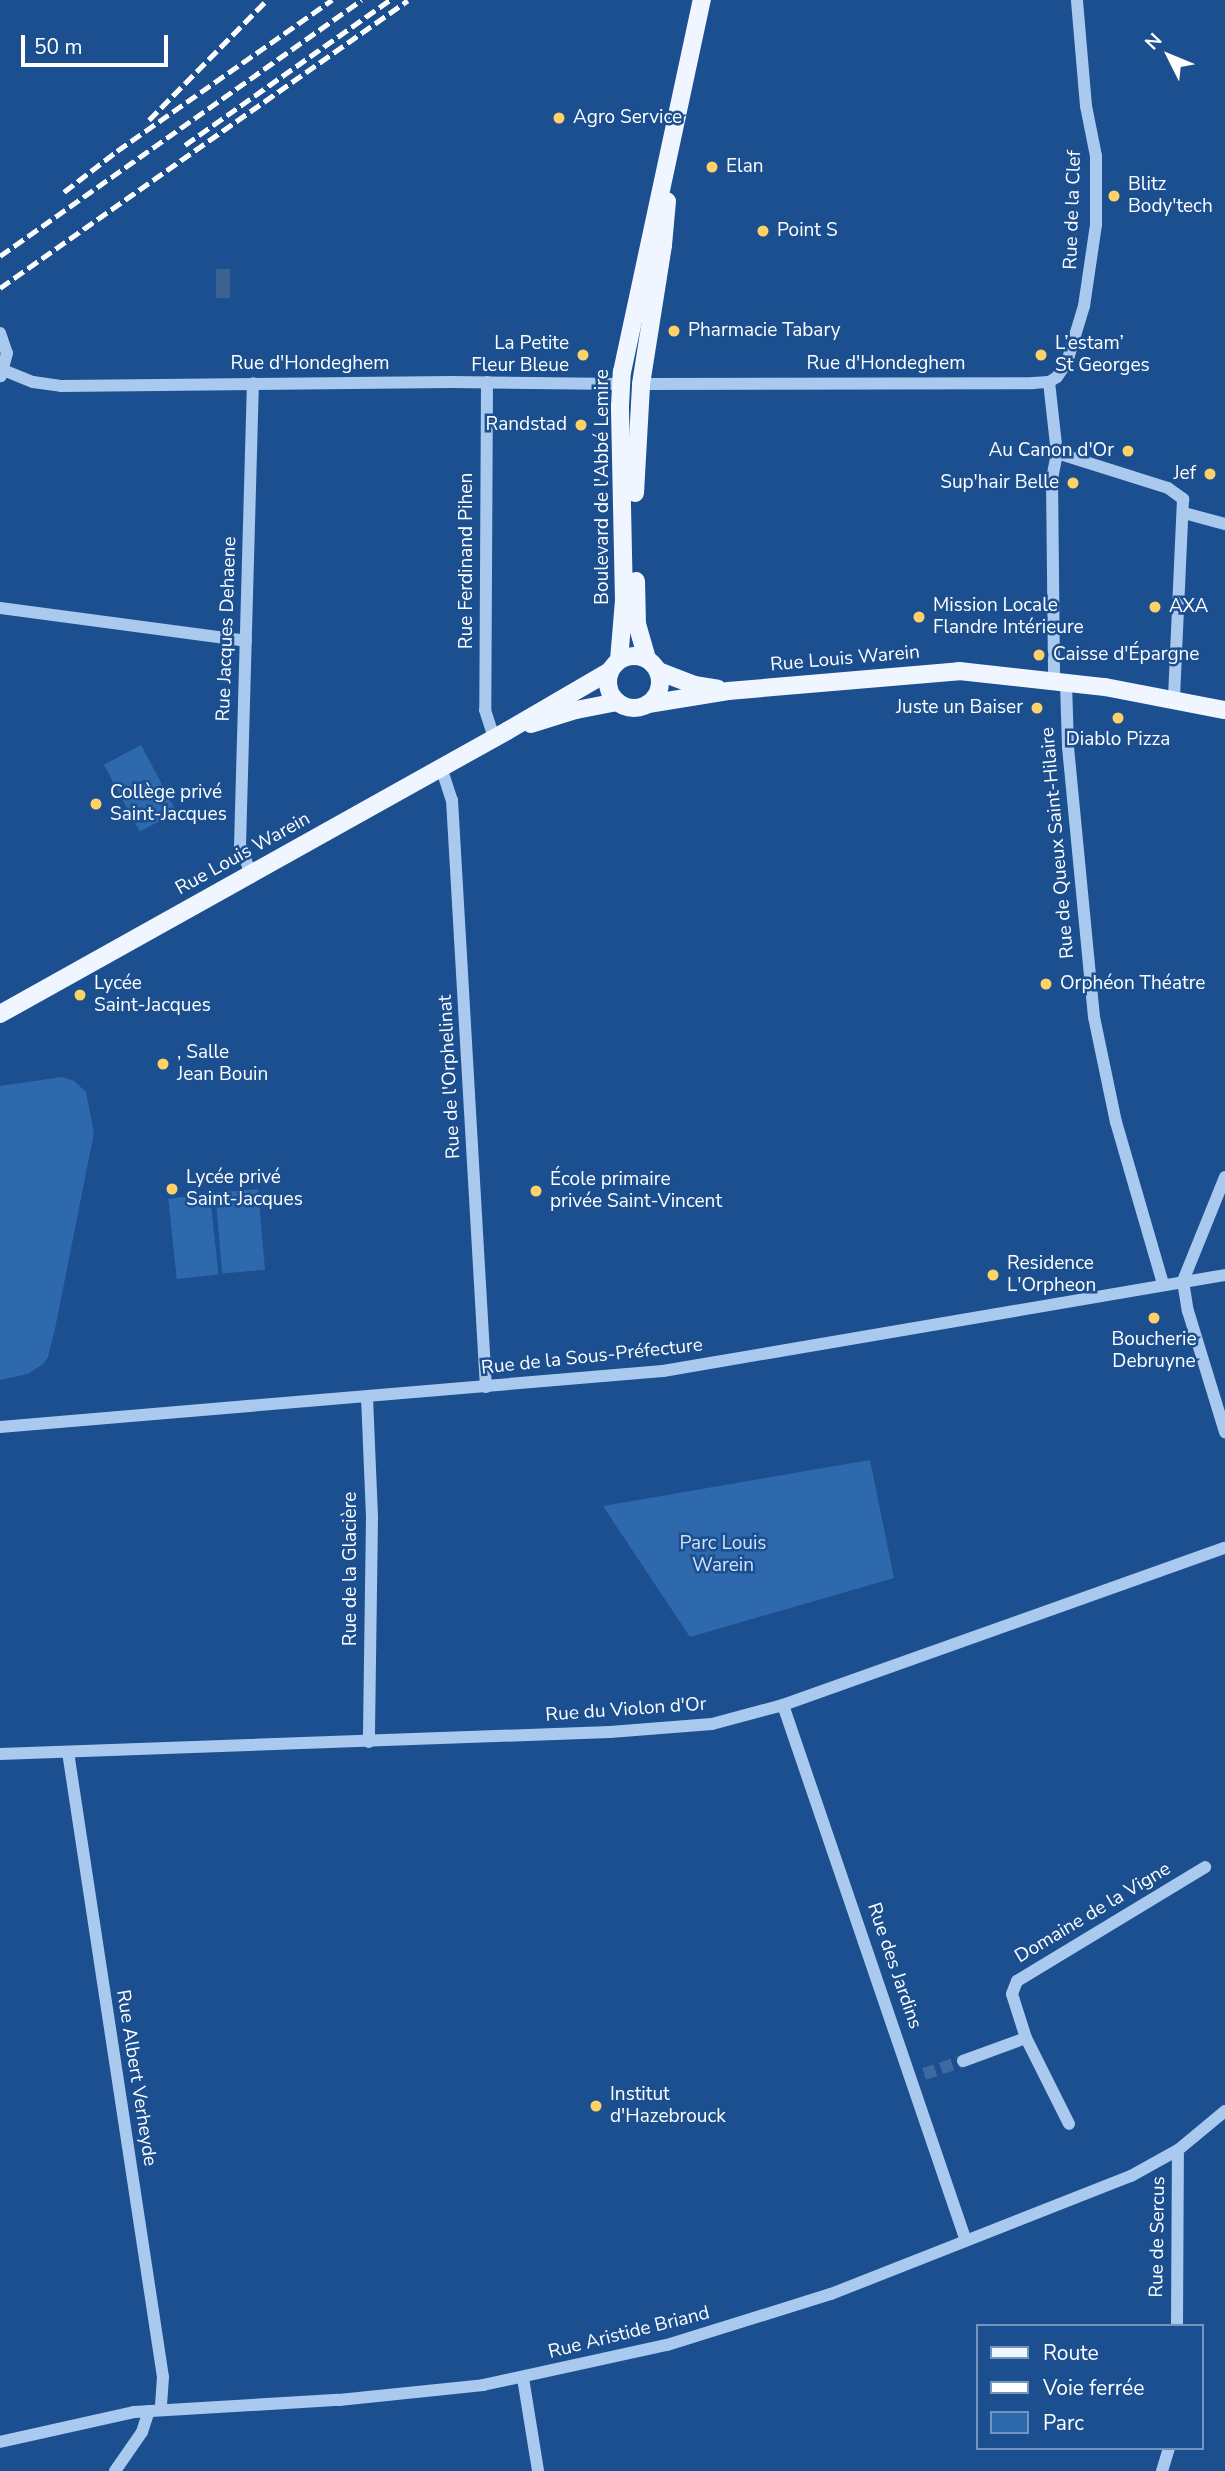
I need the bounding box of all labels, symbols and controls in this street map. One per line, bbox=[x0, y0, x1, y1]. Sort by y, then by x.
scale bar bbox=[24, 21, 172, 65]
north arrow bbox=[1134, 21, 1204, 91]
text: N bbox=[1139, 28, 1168, 56]
text: 50 m bbox=[34, 33, 83, 61]
place label: Agro Service bbox=[573, 107, 682, 129]
marker: Agro Service bbox=[551, 110, 567, 126]
street label: Rue de la Clef bbox=[1060, 150, 1086, 270]
place label: Elan bbox=[726, 156, 764, 178]
marker: Elan bbox=[704, 159, 720, 175]
place label: Blitz Body'tech bbox=[1128, 174, 1213, 218]
marker: Blitz Body'tech bbox=[1106, 188, 1122, 204]
place label: Point S bbox=[777, 220, 838, 242]
marker: Point S bbox=[755, 223, 771, 239]
place label: Pharmacie Tabary bbox=[688, 320, 841, 342]
marker: Pharmacie Tabary bbox=[666, 323, 682, 339]
place label: La Petite Fleur Bleue bbox=[471, 333, 569, 377]
place label: L’estam’ St Georges bbox=[1055, 333, 1150, 377]
marker: La Petite Fleur Bleue bbox=[575, 347, 591, 363]
marker: L’estam’ St Georges bbox=[1033, 347, 1049, 363]
street label: Rue d'Hondeghem bbox=[231, 353, 389, 375]
street label: Rue d'Hondeghem bbox=[807, 353, 965, 375]
street label: Boulevard de l'Abbé Lemire bbox=[592, 369, 614, 605]
place label: Randstad bbox=[486, 414, 567, 436]
marker: Randstad bbox=[573, 417, 589, 433]
place label: Au Canon d'Or bbox=[988, 440, 1114, 462]
marker: Au Canon d'Or bbox=[1120, 443, 1136, 459]
place label: Jef bbox=[1173, 463, 1196, 485]
marker: Jef bbox=[1202, 466, 1218, 482]
place label: Sup'hair Belle bbox=[940, 472, 1059, 494]
street label: Rue Ferdinand Pihen bbox=[456, 473, 478, 649]
marker: Sup'hair Belle bbox=[1065, 475, 1081, 491]
street label: Rue Jacques Dehaene bbox=[212, 536, 242, 722]
place label: Mission Locale Flandre Intérieure bbox=[933, 595, 1084, 639]
place label: AXA bbox=[1169, 596, 1208, 618]
marker: AXA bbox=[1147, 599, 1163, 615]
marker: Mission Locale Flandre Intérieure bbox=[911, 609, 927, 625]
street label: Rue Louis Warein bbox=[769, 641, 921, 677]
place label: Caisse d'Épargne bbox=[1053, 644, 1199, 666]
marker: Caisse d'Épargne bbox=[1031, 647, 1047, 663]
place label: Juste un Baiser bbox=[896, 697, 1023, 719]
marker: Juste un Baiser bbox=[1029, 700, 1045, 716]
marker: Diablo Pizza bbox=[1110, 710, 1126, 726]
street label: Rue de Queux Saint-Hilaire bbox=[1037, 726, 1079, 960]
place label: Diablo Pizza bbox=[1066, 729, 1170, 751]
place label: Collège privé Saint-Jacques bbox=[110, 782, 227, 826]
marker: Collège privé Saint-Jacques bbox=[88, 796, 104, 812]
street label: Rue Louis Warein bbox=[172, 808, 314, 900]
place label: Lycée Saint-Jacques bbox=[94, 973, 211, 1017]
place label: Orphéon Théatre bbox=[1060, 973, 1205, 995]
marker: Orphéon Théatre bbox=[1038, 976, 1054, 992]
marker: Lycée Saint-Jacques bbox=[72, 987, 88, 1003]
street label: Rue de l'Orphelinat bbox=[434, 994, 466, 1160]
place label: , Salle Jean Bouin bbox=[177, 1042, 268, 1086]
marker: , Salle Jean Bouin bbox=[155, 1056, 171, 1072]
place label: Lycée privé Saint-Jacques bbox=[186, 1167, 303, 1211]
place label: École primaire privée Saint-Vincent bbox=[550, 1169, 722, 1213]
marker: Lycée privé Saint-Jacques bbox=[164, 1181, 180, 1197]
marker: École primaire privée Saint-Vincent bbox=[528, 1183, 544, 1199]
place label: Residence L'Orpheon bbox=[1007, 1253, 1096, 1297]
marker: Residence L'Orpheon bbox=[985, 1267, 1001, 1283]
marker: Boucherie Debruyne bbox=[1146, 1310, 1162, 1326]
place label: Boucherie Debruyne bbox=[1111, 1329, 1197, 1373]
street label: Rue de la Sous-Préfecture bbox=[480, 1334, 704, 1380]
street label: Rue de la Glacière bbox=[340, 1492, 362, 1646]
park label: Parc Louis Warein bbox=[680, 1533, 766, 1577]
street label: Rue du Violon d'Or bbox=[545, 1693, 707, 1727]
street label: Domaine de la Vigne bbox=[1011, 1858, 1175, 1968]
street label: Rue des Jardins bbox=[862, 1900, 926, 2032]
street label: Rue Albert Verheyde bbox=[111, 1988, 161, 2168]
place label: Institut d'Hazebrouck bbox=[610, 2084, 726, 2128]
marker: Institut d'Hazebrouck bbox=[588, 2098, 604, 2114]
street label: Rue de Sercus bbox=[1146, 2176, 1170, 2298]
street label: Rue Aristide Briand bbox=[546, 2302, 712, 2364]
legend bbox=[976, 2324, 1204, 2450]
text: Route bbox=[1043, 2339, 1099, 2367]
text: Voie ferrée bbox=[1043, 2374, 1144, 2402]
text: Parc bbox=[1043, 2409, 1084, 2437]

